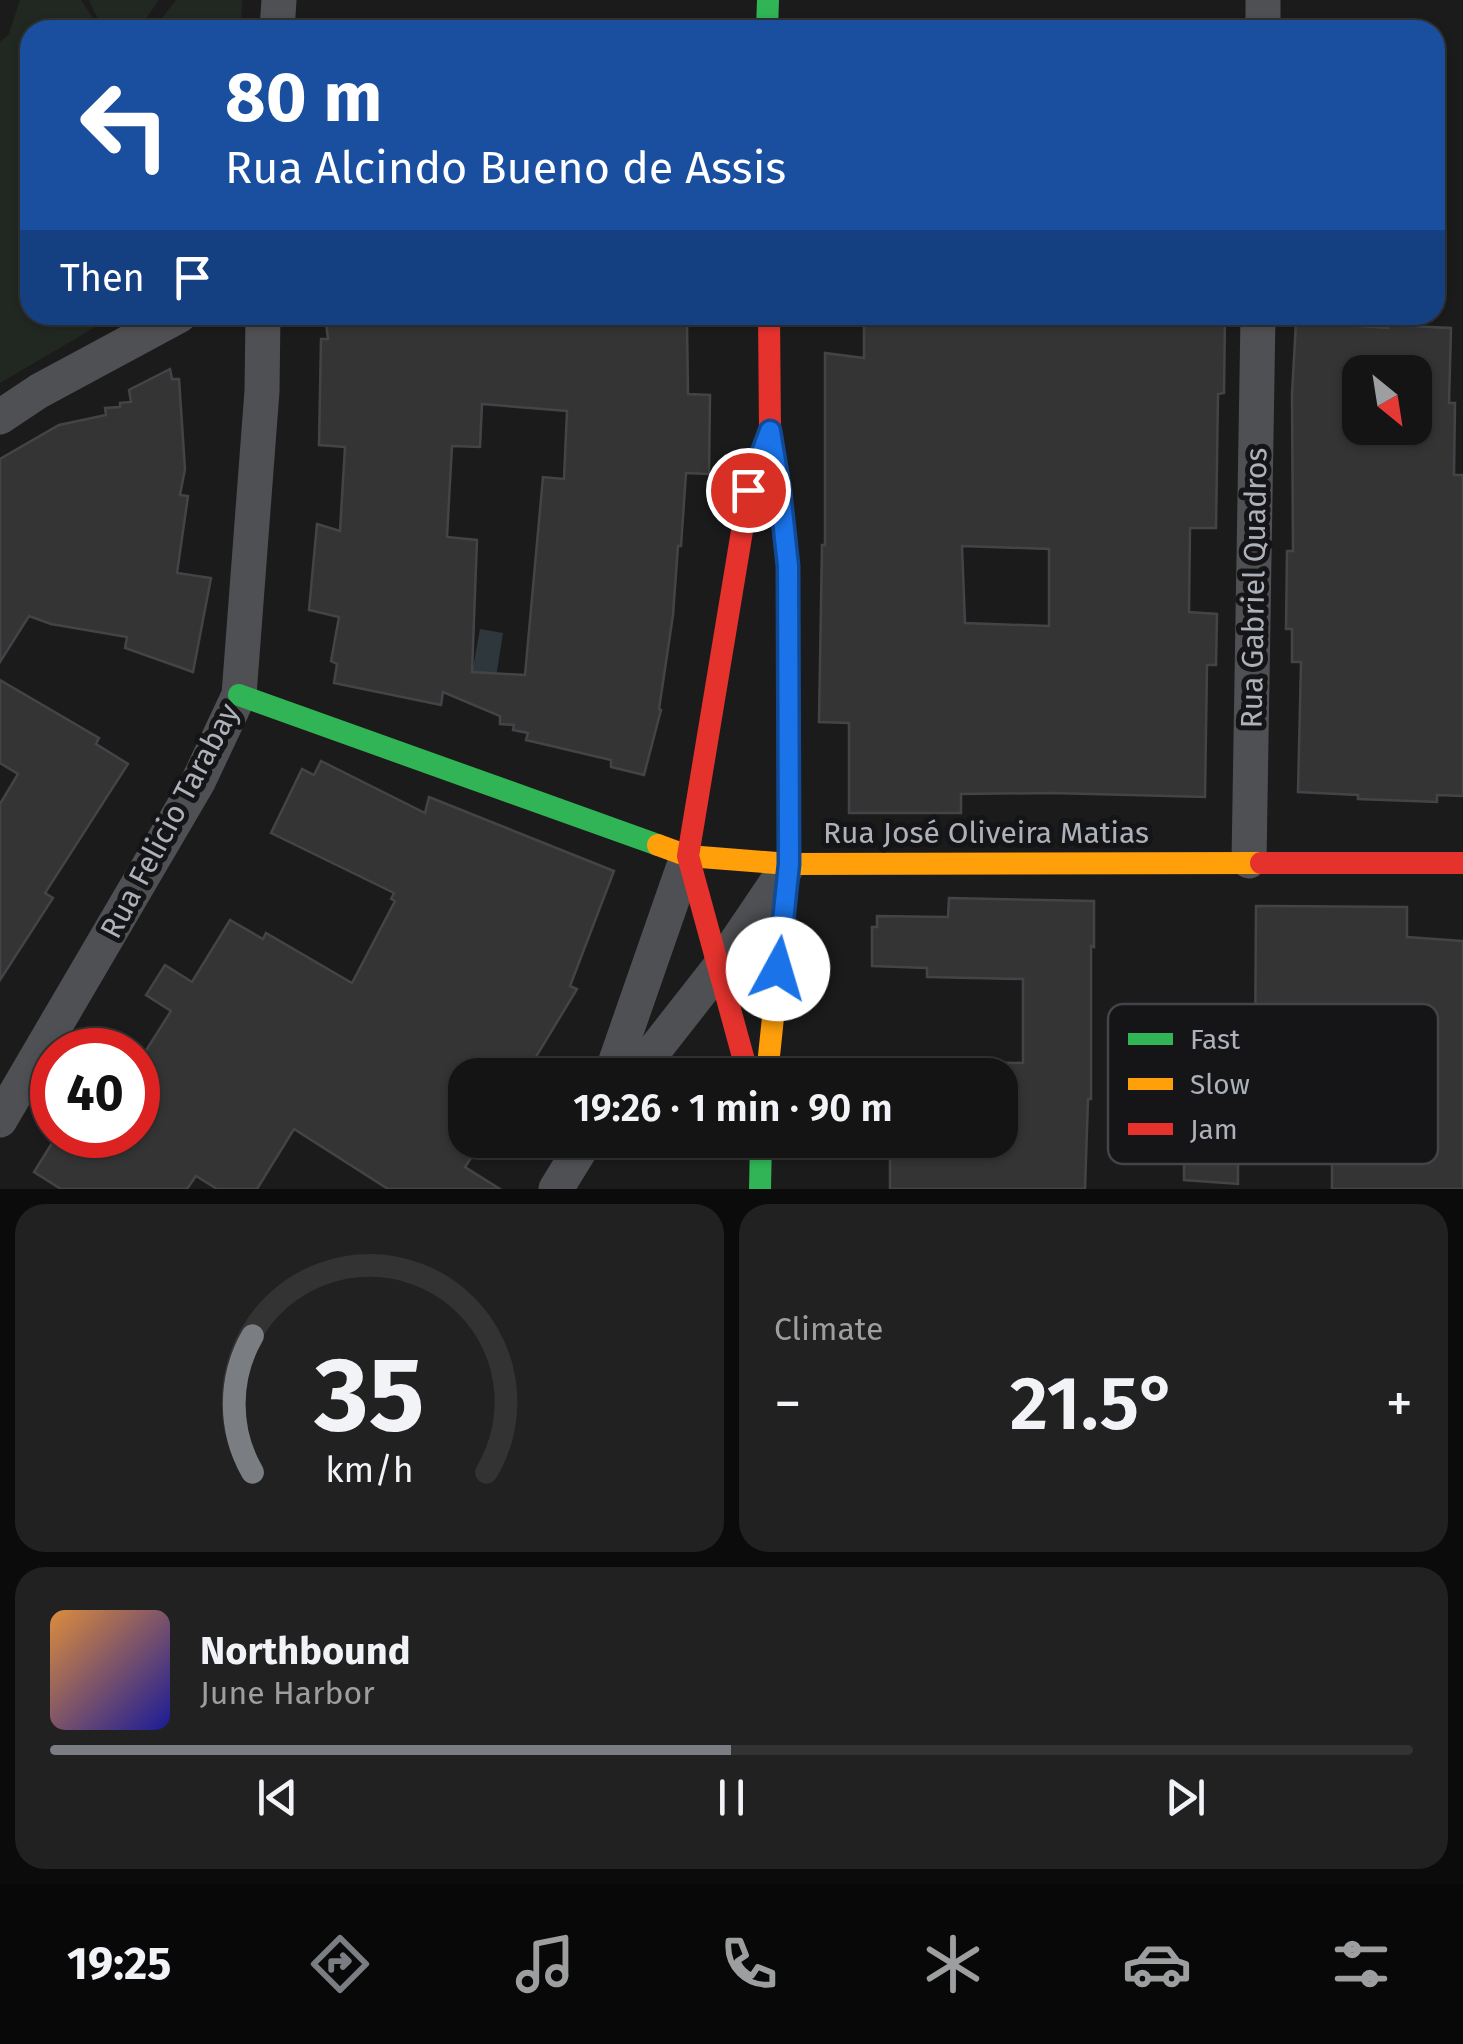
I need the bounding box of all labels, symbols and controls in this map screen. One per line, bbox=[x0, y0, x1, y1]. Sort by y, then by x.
text: 80 m bbox=[225, 56, 382, 140]
icon: left bbox=[60, 60, 190, 190]
text: Rua Alcindo Bueno de Assis bbox=[225, 141, 786, 195]
icon: arrive bbox=[165, 250, 220, 305]
text: Then bbox=[60, 255, 145, 301]
north arrow bbox=[1342, 355, 1432, 445]
map controls bbox=[1342, 355, 1432, 445]
street label: Rua Gabriel Quadros bbox=[1234, 447, 1274, 729]
pin bbox=[706, 448, 791, 533]
icon: arrive bbox=[721, 463, 776, 518]
street label: Rua Felicio Tarabay bbox=[93, 697, 247, 945]
street label: Rua José Oliveira Matias bbox=[823, 815, 1149, 851]
position arrow bbox=[726, 917, 830, 1021]
legend bbox=[1108, 1004, 1438, 1164]
text: Fast bbox=[1190, 1023, 1241, 1056]
speed limit sign: 40 bbox=[30, 1028, 160, 1158]
text: Slow bbox=[1190, 1068, 1250, 1101]
text: 19:26 · 1 min · 90 m bbox=[573, 1085, 893, 1131]
text: Jam bbox=[1190, 1113, 1238, 1146]
text: Climate bbox=[774, 1310, 883, 1348]
text: 35 bbox=[314, 1333, 424, 1458]
text: 21.5° bbox=[1010, 1359, 1177, 1449]
text: − bbox=[774, 1371, 802, 1437]
text: + bbox=[1386, 1371, 1413, 1437]
text: km/h bbox=[325, 1449, 414, 1491]
text: Northbound bbox=[200, 1628, 411, 1674]
text: June Harbor bbox=[200, 1674, 375, 1712]
icon: previous bbox=[250, 1770, 305, 1825]
icon: pause bbox=[704, 1770, 759, 1825]
icon: next bbox=[1158, 1770, 1213, 1825]
icon: directions bbox=[305, 1929, 375, 1999]
icon: music bbox=[510, 1929, 580, 1999]
icon: phone bbox=[714, 1929, 784, 1999]
icon: climate bbox=[918, 1929, 988, 1999]
icon: car bbox=[1122, 1929, 1192, 1999]
icon: filters bbox=[1326, 1929, 1396, 1999]
text: 19:25 bbox=[67, 1937, 171, 1991]

